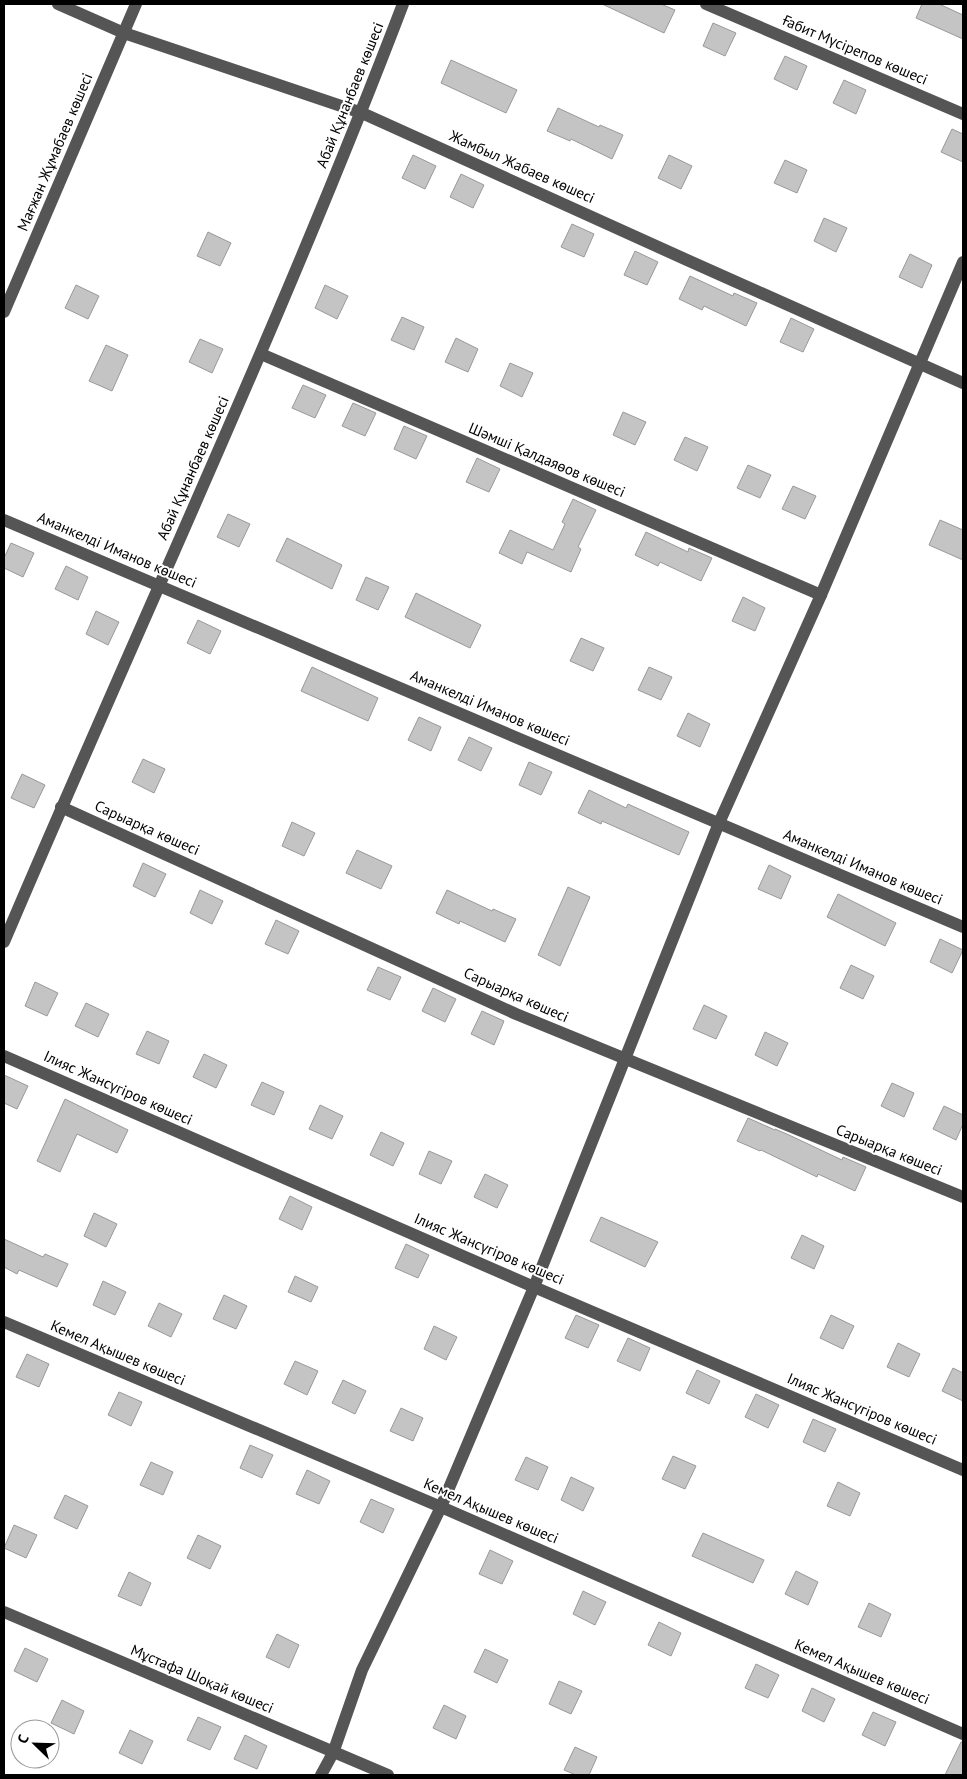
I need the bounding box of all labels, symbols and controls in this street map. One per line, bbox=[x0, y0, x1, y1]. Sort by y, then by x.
street label: Ғабит Мүсірепов көшесі bbox=[780, 10, 931, 89]
street label: Абай Құнанбаев көшесі bbox=[312, 19, 387, 170]
street label: Мағжан Жұмабаев көшесі bbox=[13, 70, 96, 234]
street label: Жамбыл Жабаев көшесі bbox=[446, 125, 598, 207]
street label: Абай Құнанбаев көшесі bbox=[152, 393, 233, 543]
street label: Шәмші Қалдаяөов көшесі bbox=[466, 418, 628, 501]
street label: Аманкелді Иманов көшесі bbox=[35, 507, 200, 592]
street label: Аманкелді Иманов көшесі bbox=[408, 665, 573, 750]
street label: Сарыарқа көшесі bbox=[92, 796, 203, 859]
street label: Аманкелді Иманов көшесі bbox=[781, 824, 946, 909]
street label: Сарыарқа көшесі bbox=[461, 963, 572, 1026]
street label: Ілияс Жансүгіров көшесі bbox=[41, 1046, 196, 1129]
street label: Сарыарқа көшесі bbox=[833, 1120, 945, 1179]
street label: Ілияс Жансүгіров көшесі bbox=[411, 1208, 567, 1289]
street label: Кемел Ақышев көшесі bbox=[48, 1316, 188, 1390]
street label: Ілияс Жансүгіров көшесі bbox=[784, 1368, 940, 1449]
street label: Кемел Ақышев көшесі bbox=[421, 1474, 561, 1548]
street label: Кемел Ақышев көшесі bbox=[792, 1635, 932, 1709]
street label: Мұстафа Шоқай көшесі bbox=[128, 1640, 277, 1717]
north arrow bbox=[10, 1719, 60, 1769]
text: С bbox=[13, 1732, 33, 1746]

